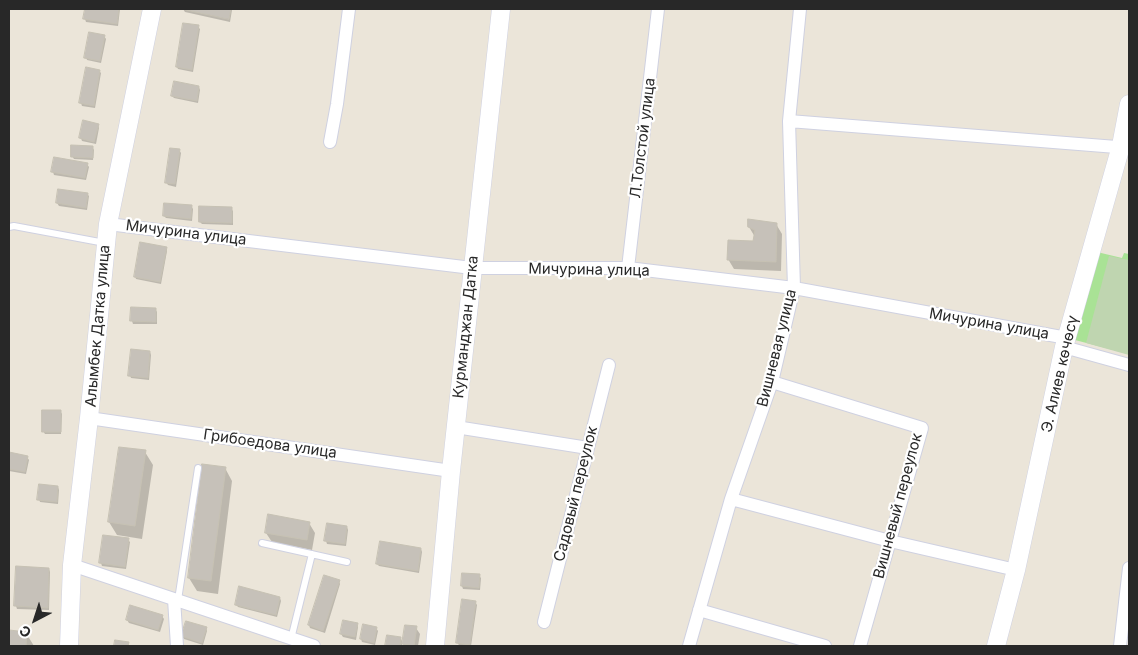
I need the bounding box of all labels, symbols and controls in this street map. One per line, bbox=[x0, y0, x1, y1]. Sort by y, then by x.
street label: Л.Толстой улица bbox=[627, 77, 659, 199]
street label: Мичурина улица bbox=[125, 217, 247, 249]
street label: Алымбек Датка улица bbox=[82, 244, 114, 408]
street label: Курманджан Датка bbox=[450, 255, 482, 399]
street label: Мичурина улица bbox=[528, 260, 650, 280]
street label: Вишневая улица bbox=[754, 287, 800, 409]
street label: Мичурина улица bbox=[928, 305, 1050, 343]
street label: Э. Алиев көчөсү bbox=[1038, 314, 1082, 434]
street label: Садовый переулок bbox=[550, 424, 602, 564]
street label: Грибоедова улица bbox=[202, 426, 338, 462]
street label: Вишневый переулок bbox=[870, 431, 926, 581]
north arrow bbox=[10, 595, 60, 645]
text: С bbox=[16, 622, 34, 642]

